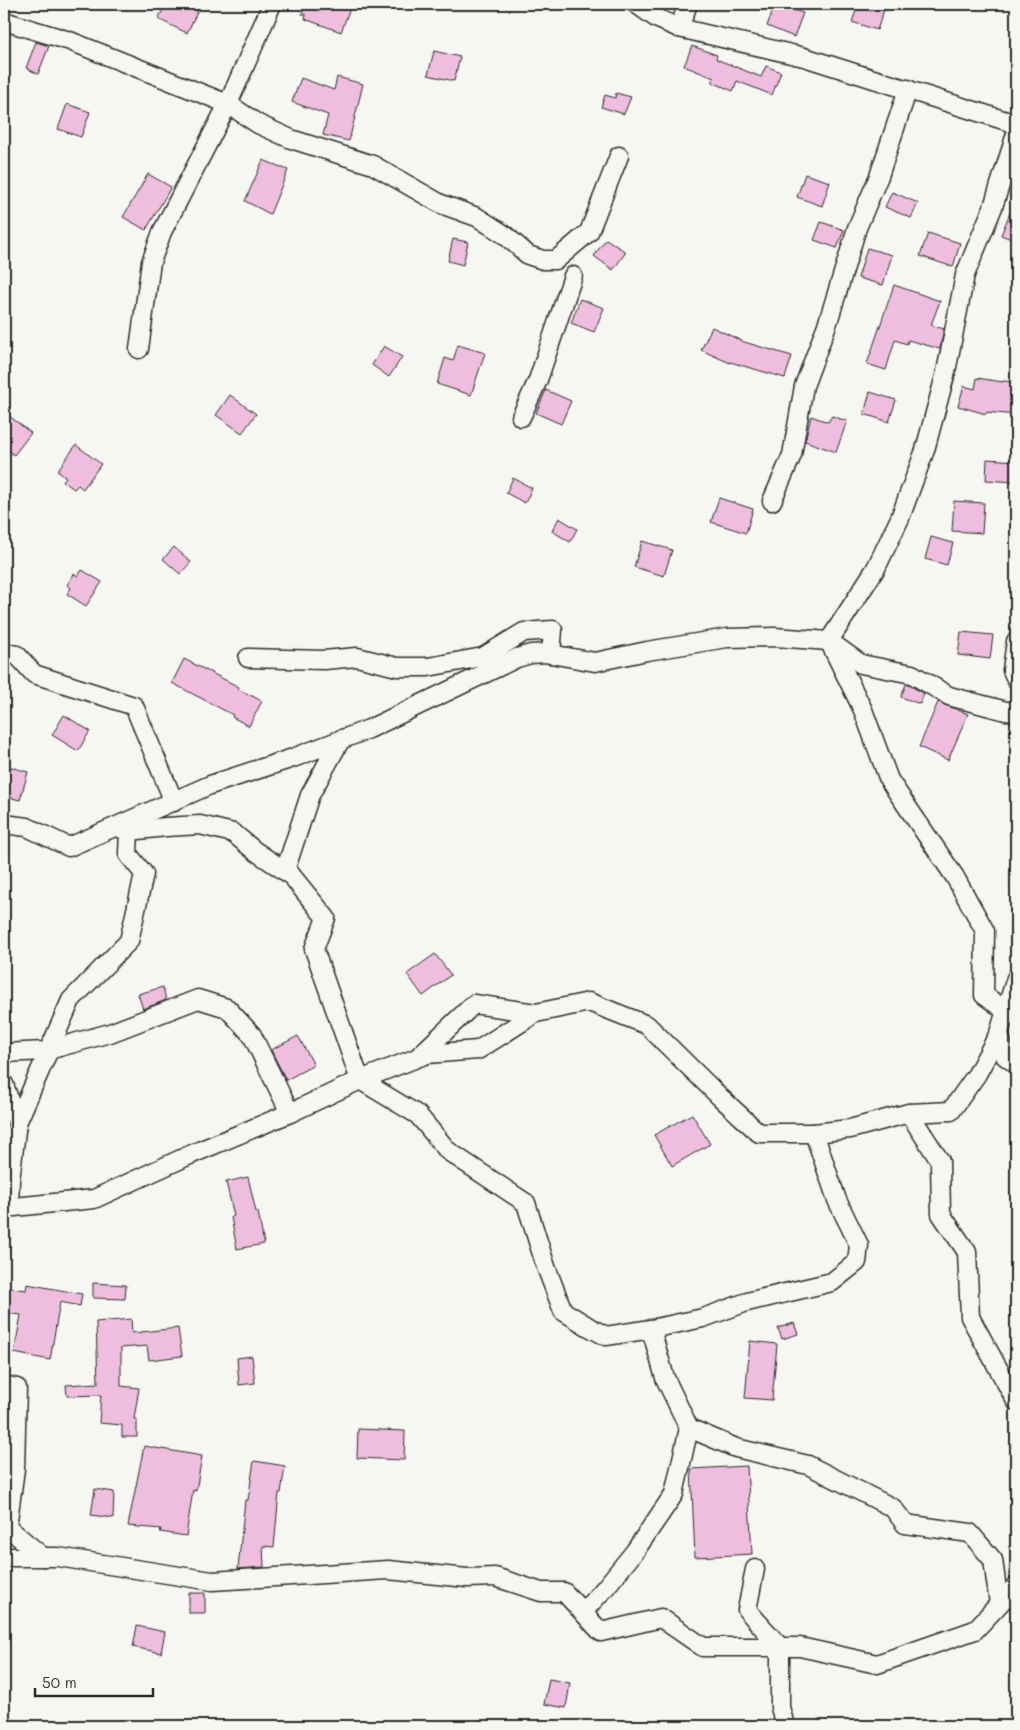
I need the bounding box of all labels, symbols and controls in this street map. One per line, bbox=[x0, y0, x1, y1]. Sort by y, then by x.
scale bar bbox=[35, 1665, 152, 1697]
text: 50 m bbox=[42, 1672, 77, 1692]

